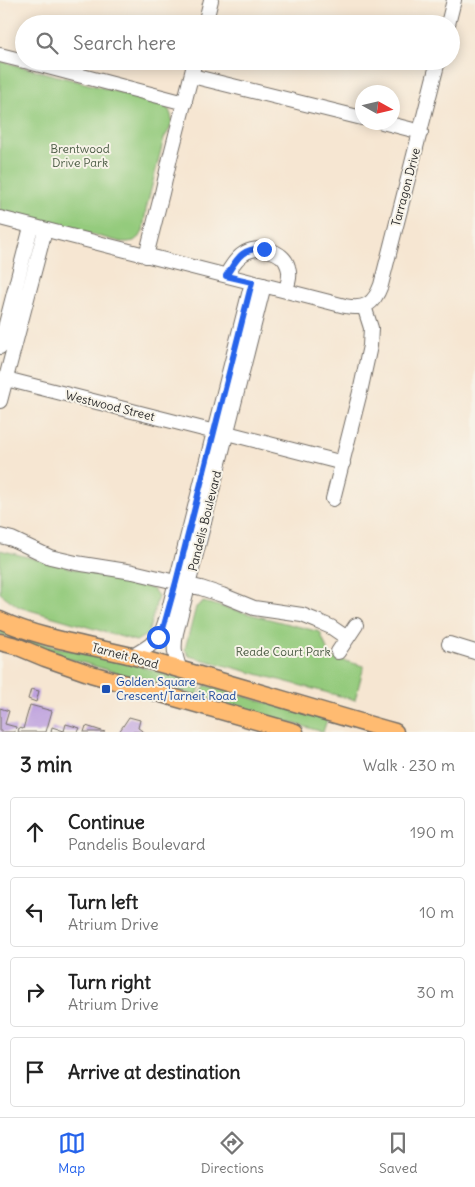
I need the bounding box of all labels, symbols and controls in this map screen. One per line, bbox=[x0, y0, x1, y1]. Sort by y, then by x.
search box bbox=[15, 15, 460, 70]
icon: search bbox=[33, 29, 61, 57]
text: Search here bbox=[73, 31, 176, 55]
north arrow bbox=[355, 85, 400, 130]
park label: Brentwood Drive Park bbox=[50, 141, 110, 170]
street label: Tarragon Drive bbox=[388, 146, 423, 228]
route end bbox=[253, 238, 276, 261]
street label: Westwood Street bbox=[64, 387, 156, 424]
street label: Pandelis Boulevard bbox=[185, 469, 224, 573]
route start bbox=[147, 626, 170, 649]
street label: Tarneit Road bbox=[90, 639, 160, 672]
park label: Reade Court Park bbox=[235, 644, 331, 659]
place label: Golden Square Crescent/Tarneit Road bbox=[116, 674, 236, 703]
marker: Golden Square Crescent/Tarneit Road bbox=[100, 683, 112, 695]
text: 3 min bbox=[20, 751, 72, 778]
text: Walk · 230 m bbox=[363, 755, 455, 775]
text: Continue bbox=[68, 810, 145, 834]
icon: ahead bbox=[21, 818, 49, 846]
text: 190 m bbox=[410, 822, 454, 842]
text: Pandelis Boulevard bbox=[68, 834, 205, 854]
text: Turn left bbox=[68, 890, 138, 914]
icon: left bbox=[21, 898, 49, 926]
text: 10 m bbox=[419, 902, 454, 922]
text: Atrium Drive bbox=[68, 914, 159, 934]
text: Turn right bbox=[68, 970, 151, 994]
icon: right bbox=[21, 978, 49, 1006]
text: 30 m bbox=[417, 982, 454, 1002]
text: Atrium Drive bbox=[68, 994, 159, 1014]
icon: arrive bbox=[21, 1058, 49, 1086]
text: Arrive at destination bbox=[68, 1060, 241, 1084]
tab: Map bbox=[58, 1129, 86, 1177]
tab: Directions bbox=[201, 1129, 264, 1177]
tab: Saved bbox=[379, 1129, 417, 1177]

